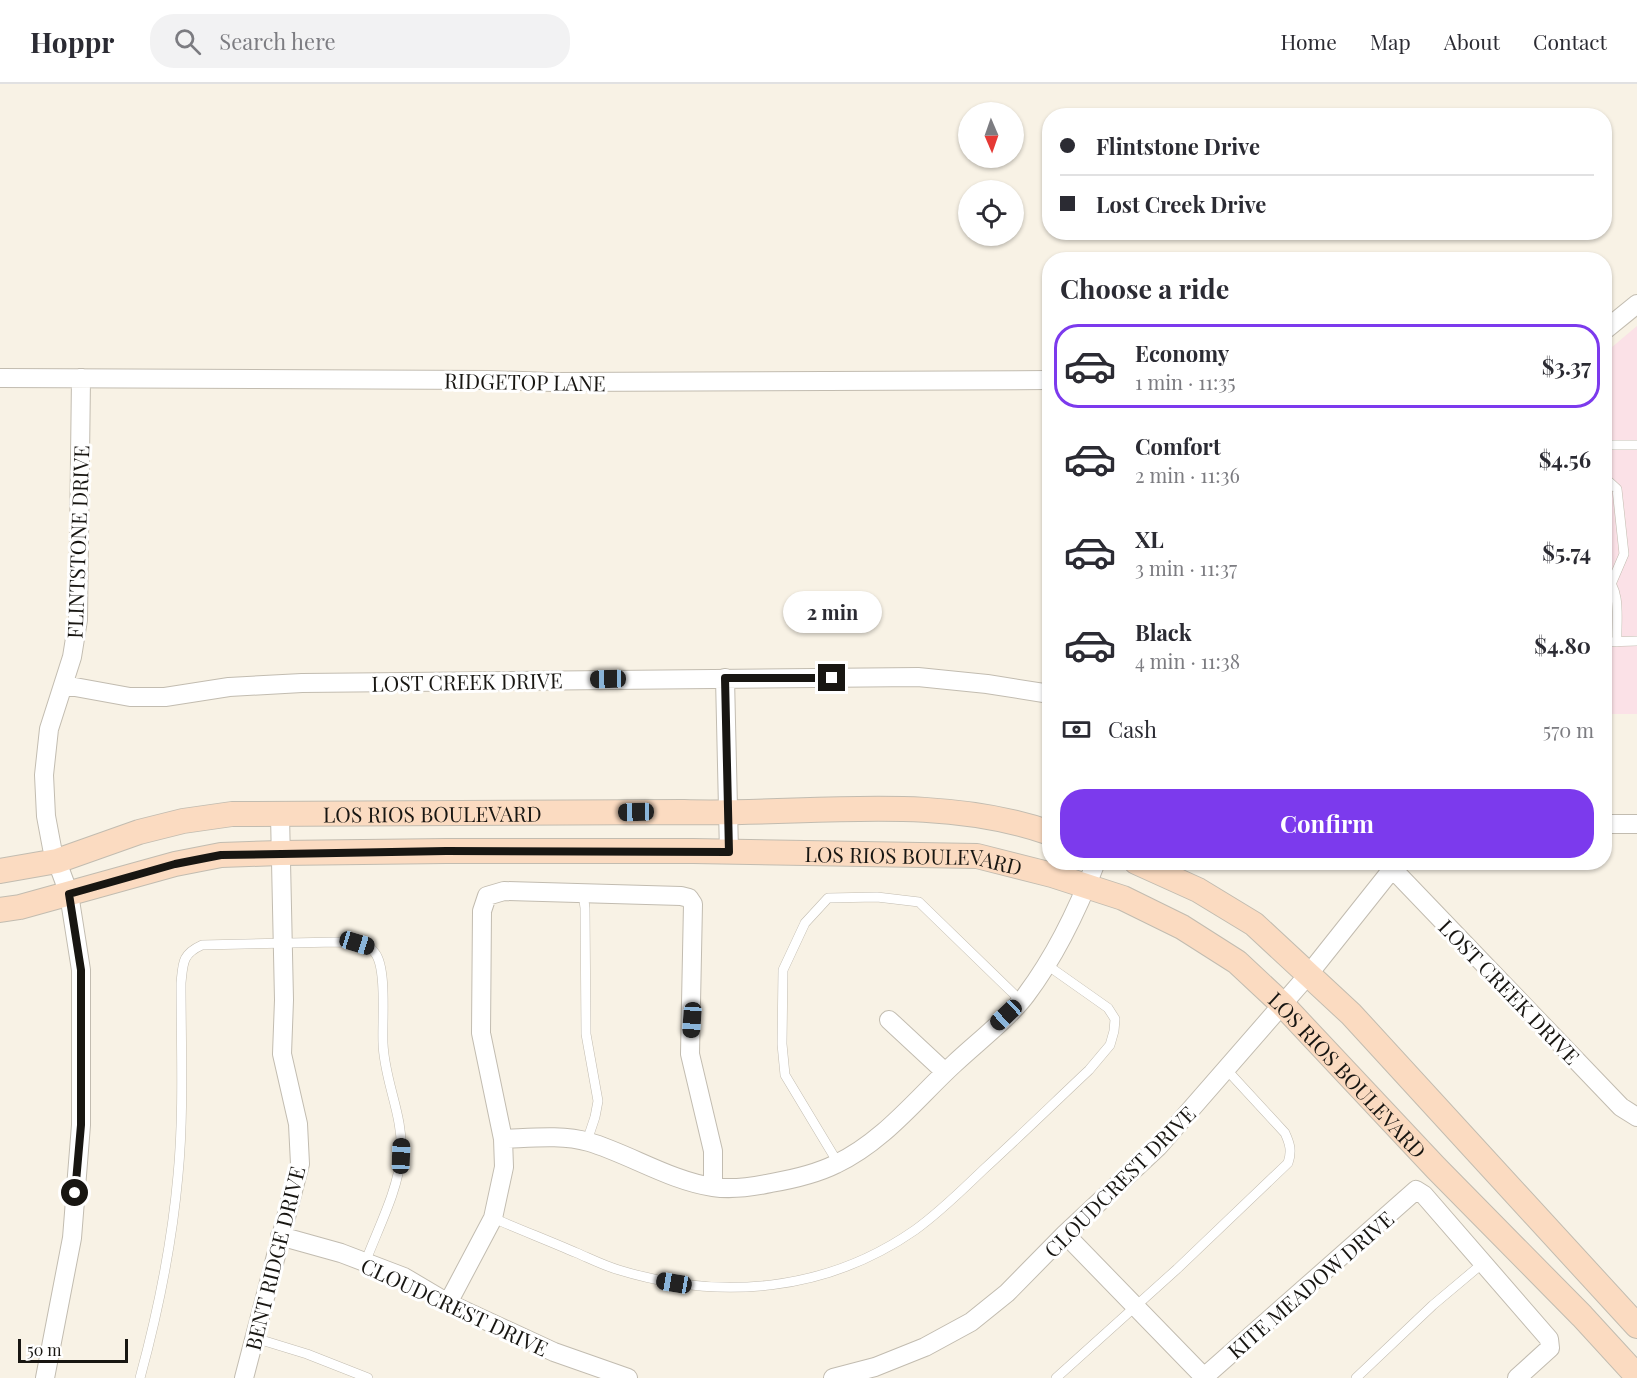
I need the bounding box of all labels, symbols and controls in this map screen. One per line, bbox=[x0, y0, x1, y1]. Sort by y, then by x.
search box bbox=[150, 14, 570, 68]
text: Hoppr bbox=[30, 23, 114, 60]
icon: search bbox=[171, 25, 204, 58]
text: Search here bbox=[219, 26, 336, 56]
text: Home bbox=[1281, 27, 1337, 55]
text: Map bbox=[1370, 27, 1411, 55]
text: About bbox=[1444, 27, 1500, 55]
text: Contact bbox=[1533, 27, 1607, 55]
north arrow bbox=[958, 102, 1024, 168]
map controls bbox=[958, 102, 1024, 246]
text: Flintstone Drive bbox=[1096, 131, 1260, 161]
button: locate bbox=[958, 180, 1024, 246]
text: Lost Creek Drive bbox=[1096, 189, 1266, 219]
text: Choose a ride bbox=[1060, 270, 1229, 306]
text: Economy bbox=[1135, 338, 1229, 368]
icon: car bbox=[1063, 339, 1117, 393]
text: $3.37 bbox=[1542, 351, 1591, 381]
street label: RIDGETOP LANE bbox=[444, 366, 606, 396]
text: 1 min · 11:35 bbox=[1135, 368, 1236, 395]
text: Comfort bbox=[1135, 431, 1221, 461]
icon: car bbox=[1063, 432, 1117, 486]
text: $4.56 bbox=[1539, 444, 1591, 474]
street label: FLINTSTONE DRIVE bbox=[60, 445, 94, 639]
text: 2 min · 11:36 bbox=[1135, 461, 1240, 488]
text: XL bbox=[1135, 524, 1164, 554]
icon: car bbox=[1063, 525, 1117, 579]
text: $5.74 bbox=[1542, 537, 1591, 567]
text: 3 min · 11:37 bbox=[1135, 554, 1237, 581]
callout: 2 min bbox=[782, 591, 882, 633]
text: 2 min bbox=[807, 598, 858, 625]
text: Black bbox=[1135, 617, 1192, 647]
icon: car bbox=[1063, 618, 1117, 672]
text: $4.80 bbox=[1534, 630, 1591, 660]
text: 4 min · 11:38 bbox=[1135, 647, 1240, 674]
route end bbox=[818, 664, 845, 691]
street label: LOST CREEK DRIVE bbox=[371, 665, 563, 697]
car bbox=[590, 670, 626, 688]
icon: cash bbox=[1060, 713, 1093, 746]
text: Cash bbox=[1108, 714, 1157, 744]
text: 570 m bbox=[1543, 716, 1594, 743]
button: Confirm bbox=[1060, 789, 1594, 858]
street label: LOS RIOS BOULEVARD bbox=[323, 799, 542, 828]
car bbox=[618, 803, 654, 821]
street label: LOS RIOS BOULEVARD bbox=[804, 839, 1025, 881]
street label: LOST CREEK DRIVE bbox=[1433, 912, 1587, 1070]
car bbox=[337, 929, 377, 957]
street label: LOS RIOS BOULEVARD bbox=[1263, 985, 1433, 1164]
car bbox=[987, 996, 1025, 1034]
car bbox=[682, 1001, 702, 1039]
street label: CLOUDCREST DRIVE bbox=[1037, 1099, 1201, 1263]
car bbox=[391, 1138, 411, 1174]
street label: BENT RIDGE DRIVE bbox=[238, 1163, 310, 1353]
route start bbox=[61, 1179, 88, 1206]
street label: KITE MEADOW DRIVE bbox=[1221, 1204, 1399, 1364]
street label: CLOUDCREST DRIVE bbox=[357, 1250, 553, 1362]
car bbox=[655, 1271, 693, 1295]
scale bar bbox=[18, 1336, 128, 1364]
text: 50 m bbox=[27, 1339, 61, 1360]

